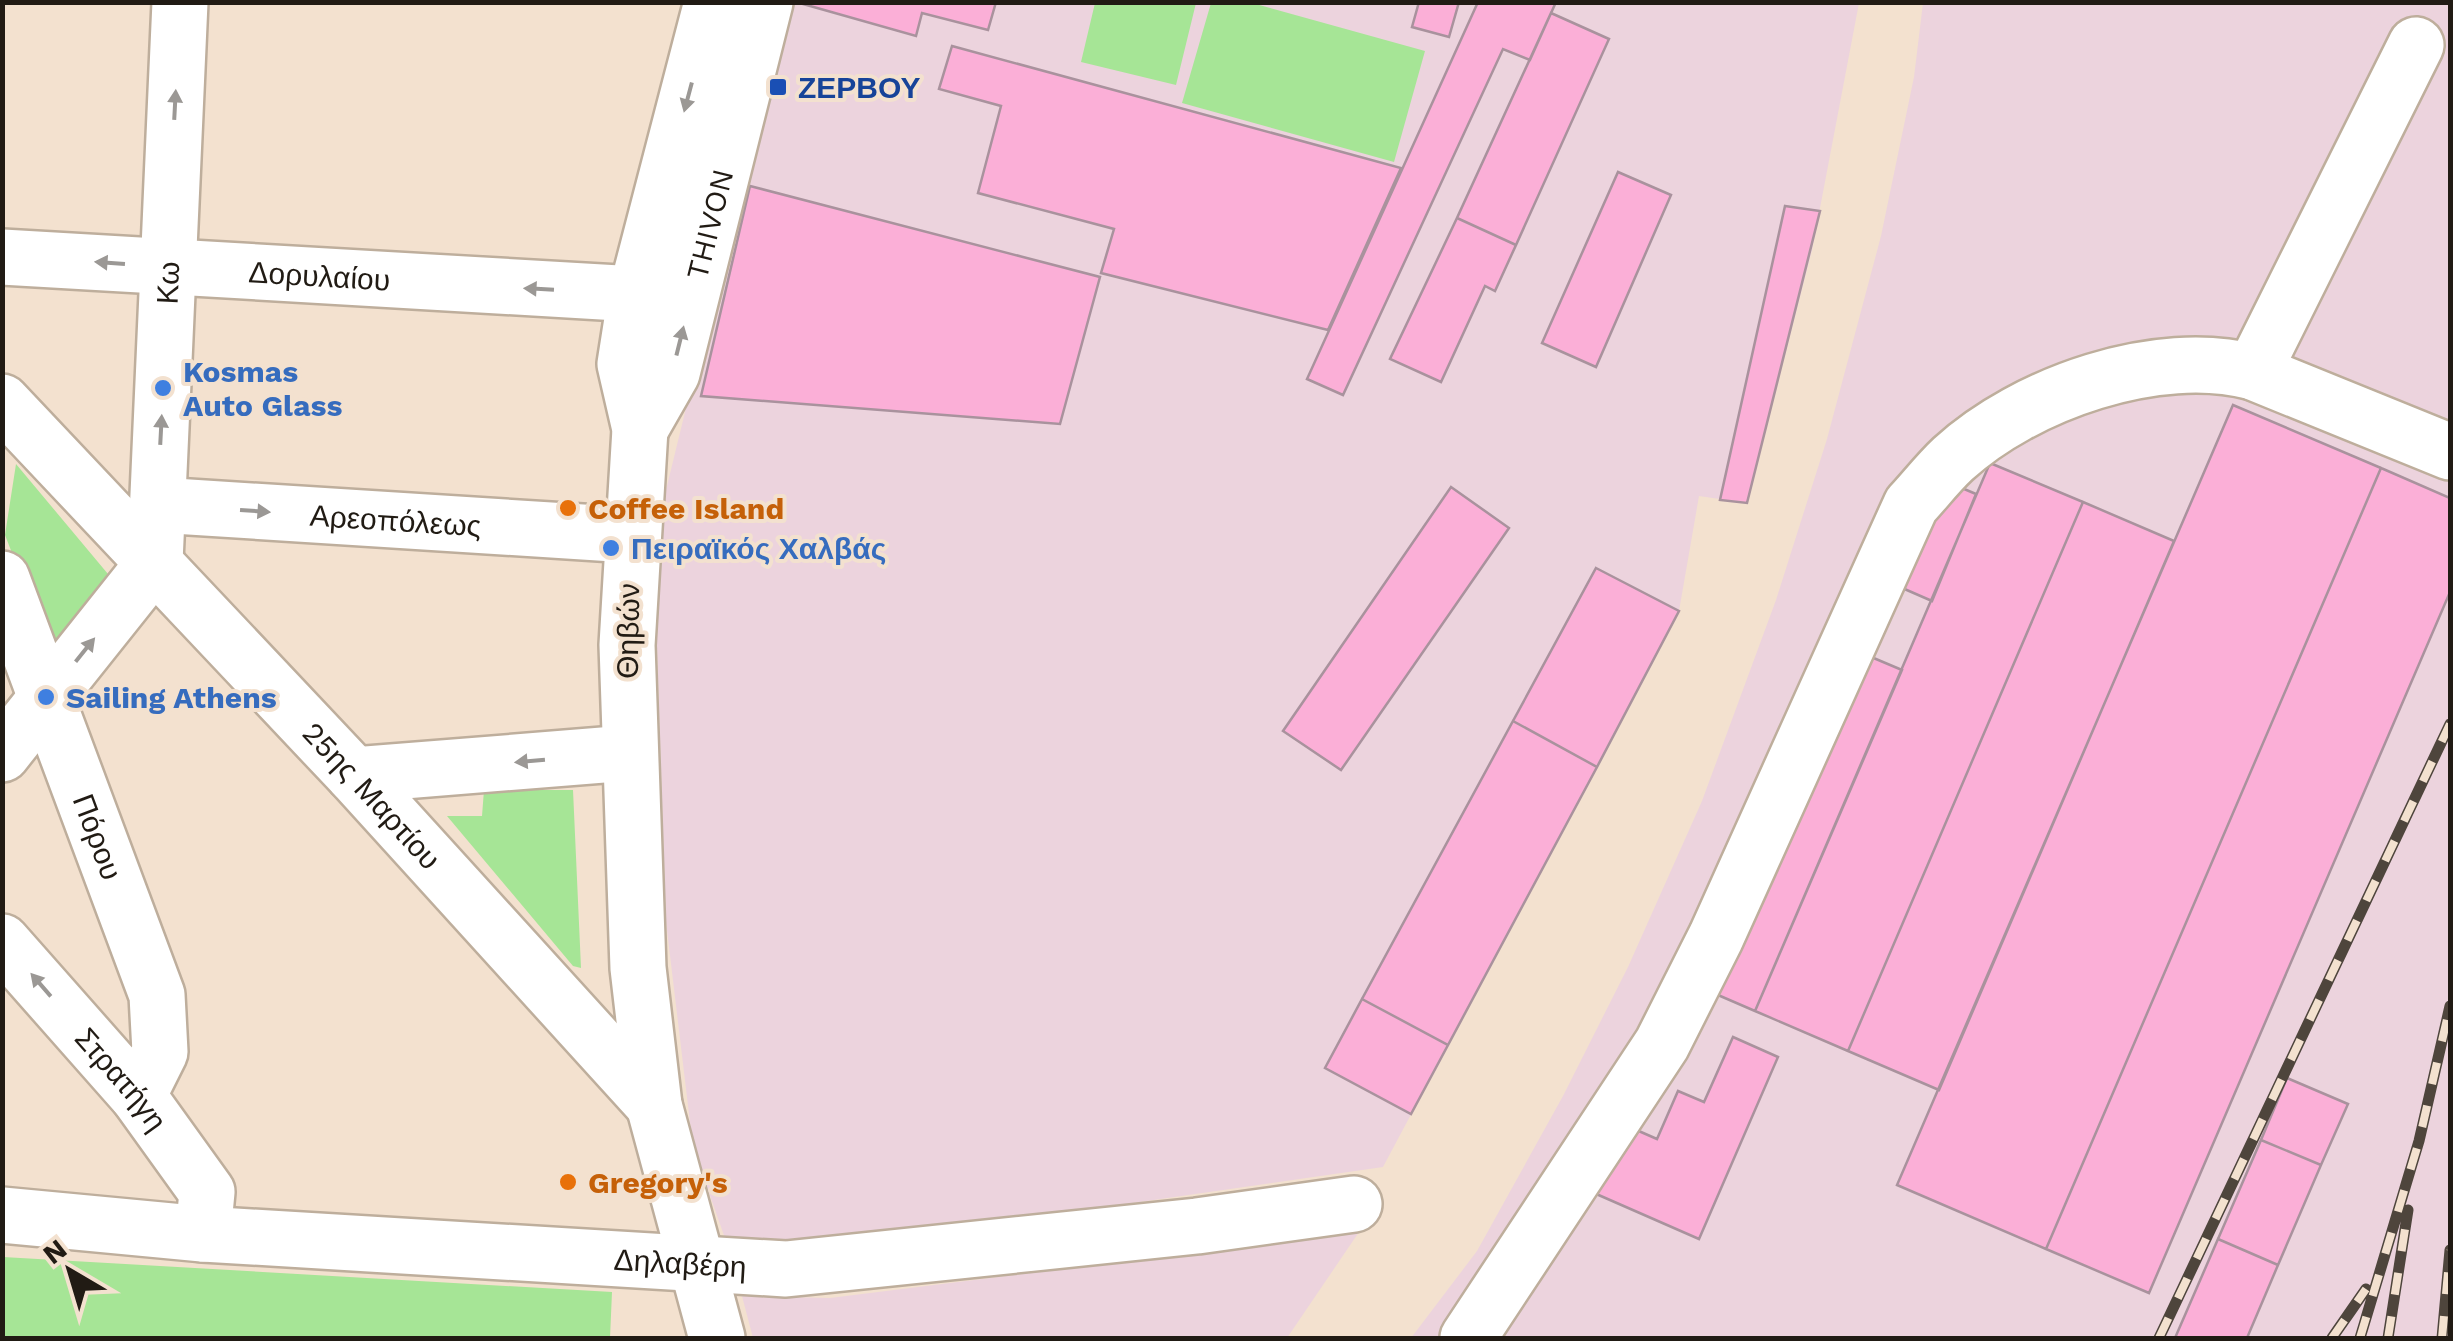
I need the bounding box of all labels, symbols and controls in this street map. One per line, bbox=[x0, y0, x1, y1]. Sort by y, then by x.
place label: ΖΕΡΒΟΥ bbox=[798, 70, 921, 105]
marker: ΖΕΡΒΟΥ bbox=[767, 76, 789, 98]
one-way arrow bbox=[679, 82, 695, 113]
one-way arrow bbox=[168, 88, 184, 120]
street label: THIVON bbox=[679, 165, 740, 283]
street label: Δορυλαίου bbox=[248, 254, 391, 297]
one-way arrow bbox=[93, 255, 125, 271]
street label: Κω bbox=[149, 260, 186, 305]
one-way arrow bbox=[522, 281, 554, 297]
one-way arrow bbox=[673, 325, 689, 356]
place label: Kosmas Auto Glass bbox=[183, 354, 343, 423]
marker: Kosmas Auto Glass bbox=[152, 377, 174, 399]
one-way arrow bbox=[153, 413, 169, 445]
place label: Coffee Island bbox=[588, 491, 784, 526]
street label: Αρεοπόλεως bbox=[309, 497, 482, 543]
marker: Coffee Island bbox=[557, 497, 579, 519]
one-way arrow bbox=[240, 503, 272, 519]
place label: Πειραϊκός Χαλβάς bbox=[631, 531, 886, 566]
marker: Πειραϊκός Χαλβάς bbox=[600, 537, 622, 559]
street label: Θηβών bbox=[610, 583, 646, 679]
one-way arrow bbox=[74, 637, 94, 663]
place label: Sailing Athens bbox=[66, 680, 277, 715]
marker: Sailing Athens bbox=[35, 686, 57, 708]
street label: 25ης Μαρτίου bbox=[296, 715, 448, 876]
one-way arrow bbox=[514, 753, 546, 769]
street label: Πόρου bbox=[66, 789, 130, 884]
one-way arrow bbox=[30, 973, 52, 998]
street label: Στρατήγη bbox=[68, 1021, 175, 1137]
place label: Gregory's bbox=[588, 1165, 728, 1200]
marker: Gregory's bbox=[557, 1171, 579, 1193]
north arrow bbox=[20, 1221, 120, 1321]
text: N bbox=[37, 1232, 73, 1271]
street label: Δηλαβέρη bbox=[613, 1241, 748, 1284]

